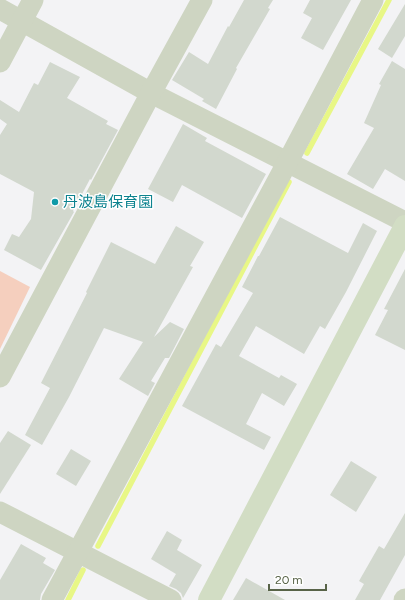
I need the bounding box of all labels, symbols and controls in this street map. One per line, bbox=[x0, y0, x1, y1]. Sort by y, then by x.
place label: 丹波島保育園 bbox=[63, 193, 153, 211]
marker: 丹波島保育園 bbox=[50, 197, 60, 207]
scale bar bbox=[269, 566, 326, 592]
text: 20 m bbox=[275, 573, 303, 587]

